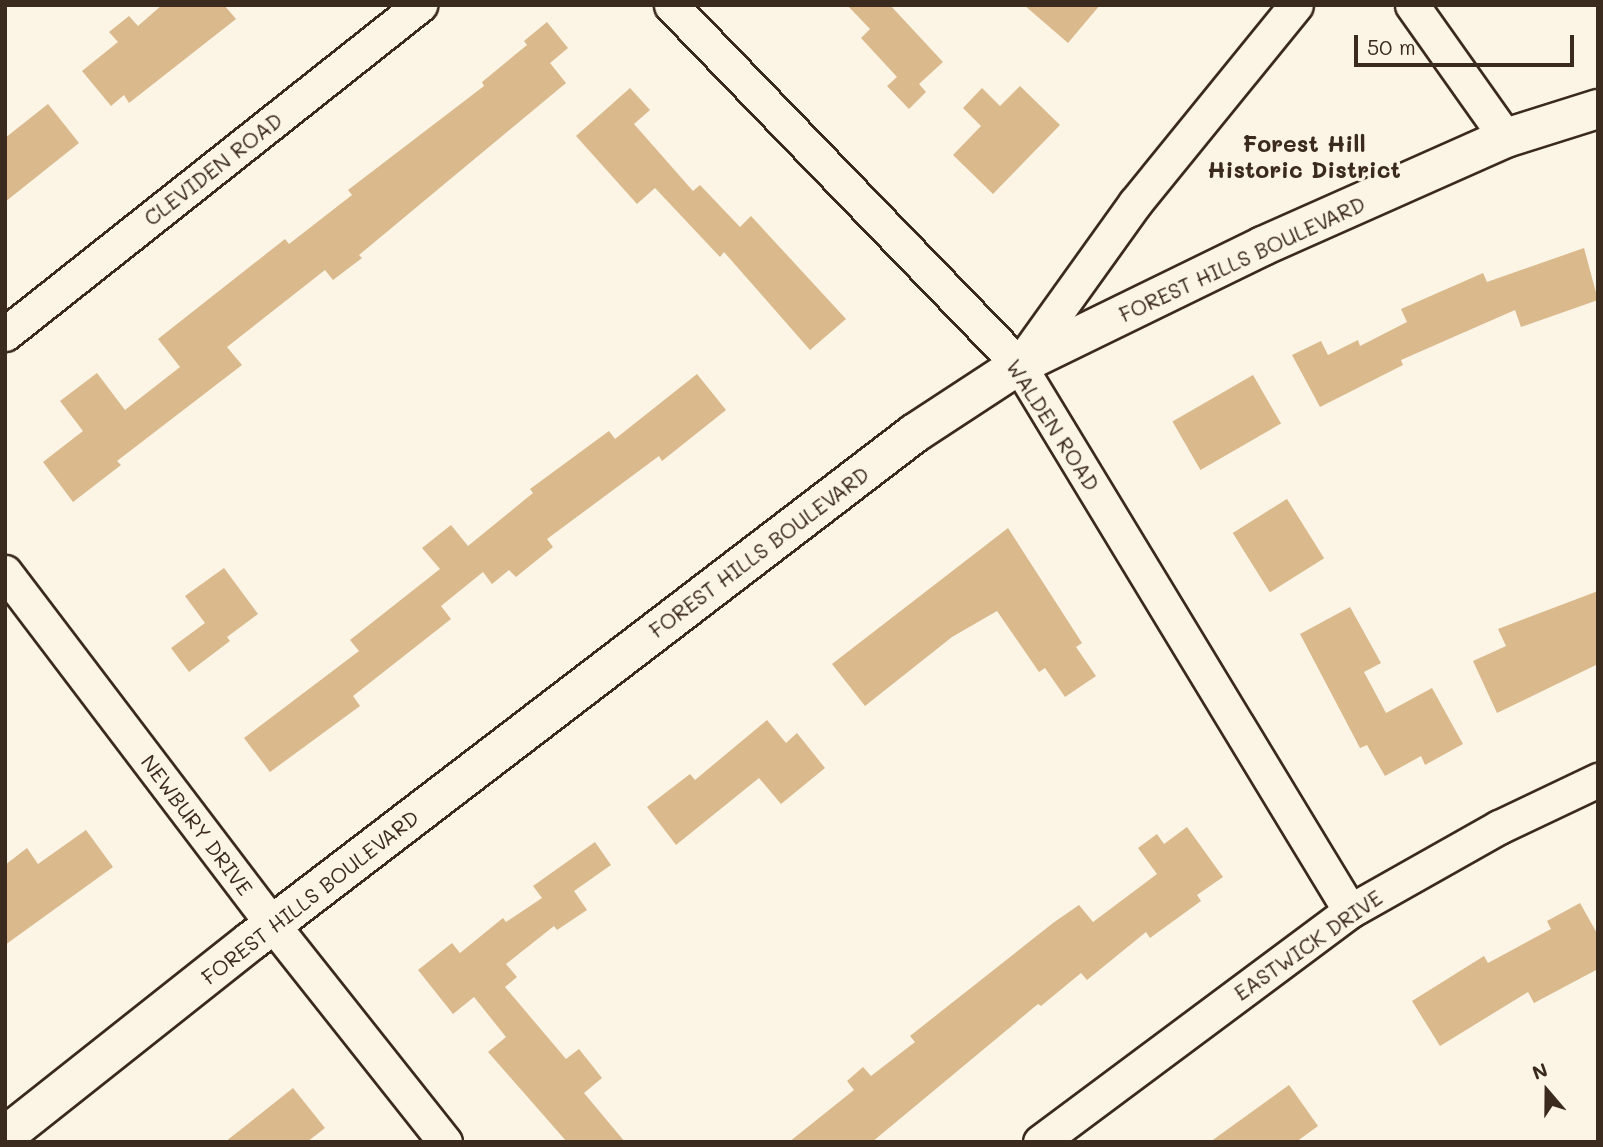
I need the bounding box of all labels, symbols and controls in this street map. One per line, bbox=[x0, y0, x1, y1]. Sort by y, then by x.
scale bar bbox=[1358, 21, 1578, 65]
text: 50 m bbox=[1367, 33, 1416, 60]
street label: CLEVIDEN ROAD bbox=[139, 107, 287, 231]
district label: Forest Hill Historic District bbox=[1207, 129, 1401, 183]
street label: FOREST HILLS BOULEVARD bbox=[1115, 191, 1369, 327]
street label: WALDEN ROAD bbox=[1001, 355, 1105, 495]
street label: FOREST HILLS BOULEVARD bbox=[644, 461, 874, 643]
street label: NEWBURY DRIVE bbox=[136, 750, 258, 900]
street label: FOREST HILLS BOULEVARD bbox=[196, 804, 424, 990]
street label: EASTWICK DRIVE bbox=[1229, 885, 1387, 1005]
north arrow bbox=[1512, 1056, 1582, 1126]
text: N bbox=[1529, 1057, 1551, 1085]

